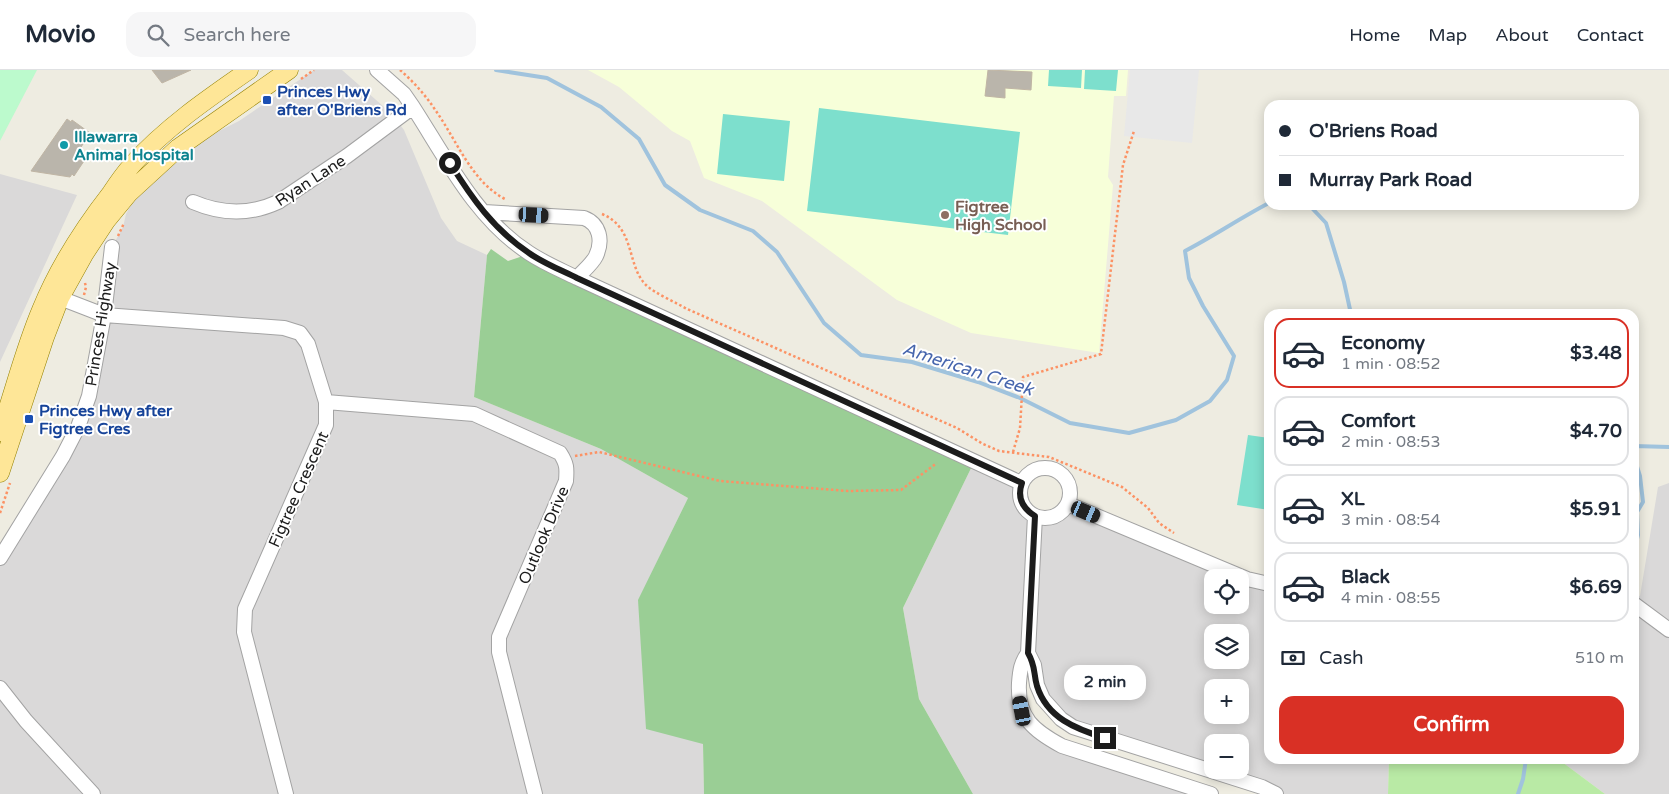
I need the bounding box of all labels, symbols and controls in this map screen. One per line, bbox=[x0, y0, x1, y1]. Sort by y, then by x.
search box bbox=[126, 12, 476, 57]
text: Movio bbox=[25, 20, 96, 49]
icon: search bbox=[144, 21, 172, 49]
text: Search here bbox=[184, 24, 290, 46]
text: Home bbox=[1349, 24, 1400, 46]
text: Map bbox=[1428, 24, 1467, 46]
text: About bbox=[1495, 24, 1549, 46]
text: Contact bbox=[1577, 24, 1644, 46]
place label: Princes Hwy after O'Briens Rd bbox=[277, 82, 407, 120]
marker: Princes Hwy after O'Briens Rd bbox=[261, 94, 273, 106]
text: O'Briens Road bbox=[1309, 120, 1438, 142]
place label: Illawarra Animal Hospital bbox=[74, 127, 194, 165]
marker: Illawarra Animal Hospital bbox=[58, 139, 70, 151]
street label: Ryan Lane bbox=[272, 151, 349, 211]
route start bbox=[439, 152, 461, 174]
text: Murray Park Road bbox=[1309, 169, 1472, 191]
place label: Figtree High School bbox=[955, 197, 1046, 235]
car bbox=[518, 207, 549, 223]
marker: Figtree High School bbox=[939, 209, 951, 221]
street label: Princes Highway bbox=[81, 260, 121, 388]
icon: car bbox=[1281, 331, 1326, 376]
text: Economy bbox=[1341, 332, 1425, 354]
water label: American Creek bbox=[900, 338, 1037, 401]
text: $3.48 bbox=[1570, 342, 1622, 364]
text: 1 min · 08:52 bbox=[1341, 354, 1440, 374]
place label: Princes Hwy after Figtree Cres bbox=[39, 401, 173, 439]
icon: car bbox=[1281, 409, 1326, 454]
text: Comfort bbox=[1341, 410, 1415, 432]
marker: Princes Hwy after Figtree Cres bbox=[23, 413, 35, 425]
text: $4.70 bbox=[1570, 420, 1622, 442]
street label: Figtree Crescent bbox=[264, 428, 333, 550]
text: 2 min · 08:53 bbox=[1341, 432, 1440, 452]
street label: Outlook Drive bbox=[514, 483, 574, 587]
icon: car bbox=[1281, 487, 1326, 532]
text: XL bbox=[1341, 488, 1365, 510]
text: $5.91 bbox=[1570, 498, 1622, 520]
car bbox=[1069, 499, 1102, 525]
text: 3 min · 08:54 bbox=[1341, 510, 1440, 530]
icon: car bbox=[1281, 565, 1326, 610]
text: Black bbox=[1341, 566, 1390, 588]
map controls bbox=[1204, 569, 1249, 779]
button: locate bbox=[1204, 569, 1249, 614]
text: $6.69 bbox=[1570, 576, 1622, 598]
text: 4 min · 08:55 bbox=[1341, 588, 1440, 608]
button: layers bbox=[1204, 624, 1249, 669]
icon: cash bbox=[1279, 644, 1307, 672]
text: Cash bbox=[1319, 647, 1364, 669]
text: 510 m bbox=[1575, 648, 1624, 668]
callout: 2 min bbox=[1064, 666, 1146, 700]
text: 2 min bbox=[1084, 672, 1126, 692]
button: + bbox=[1204, 679, 1249, 724]
car bbox=[1011, 695, 1032, 727]
button: Confirm bbox=[1279, 696, 1624, 754]
route end bbox=[1094, 727, 1116, 749]
button: − bbox=[1204, 734, 1249, 779]

